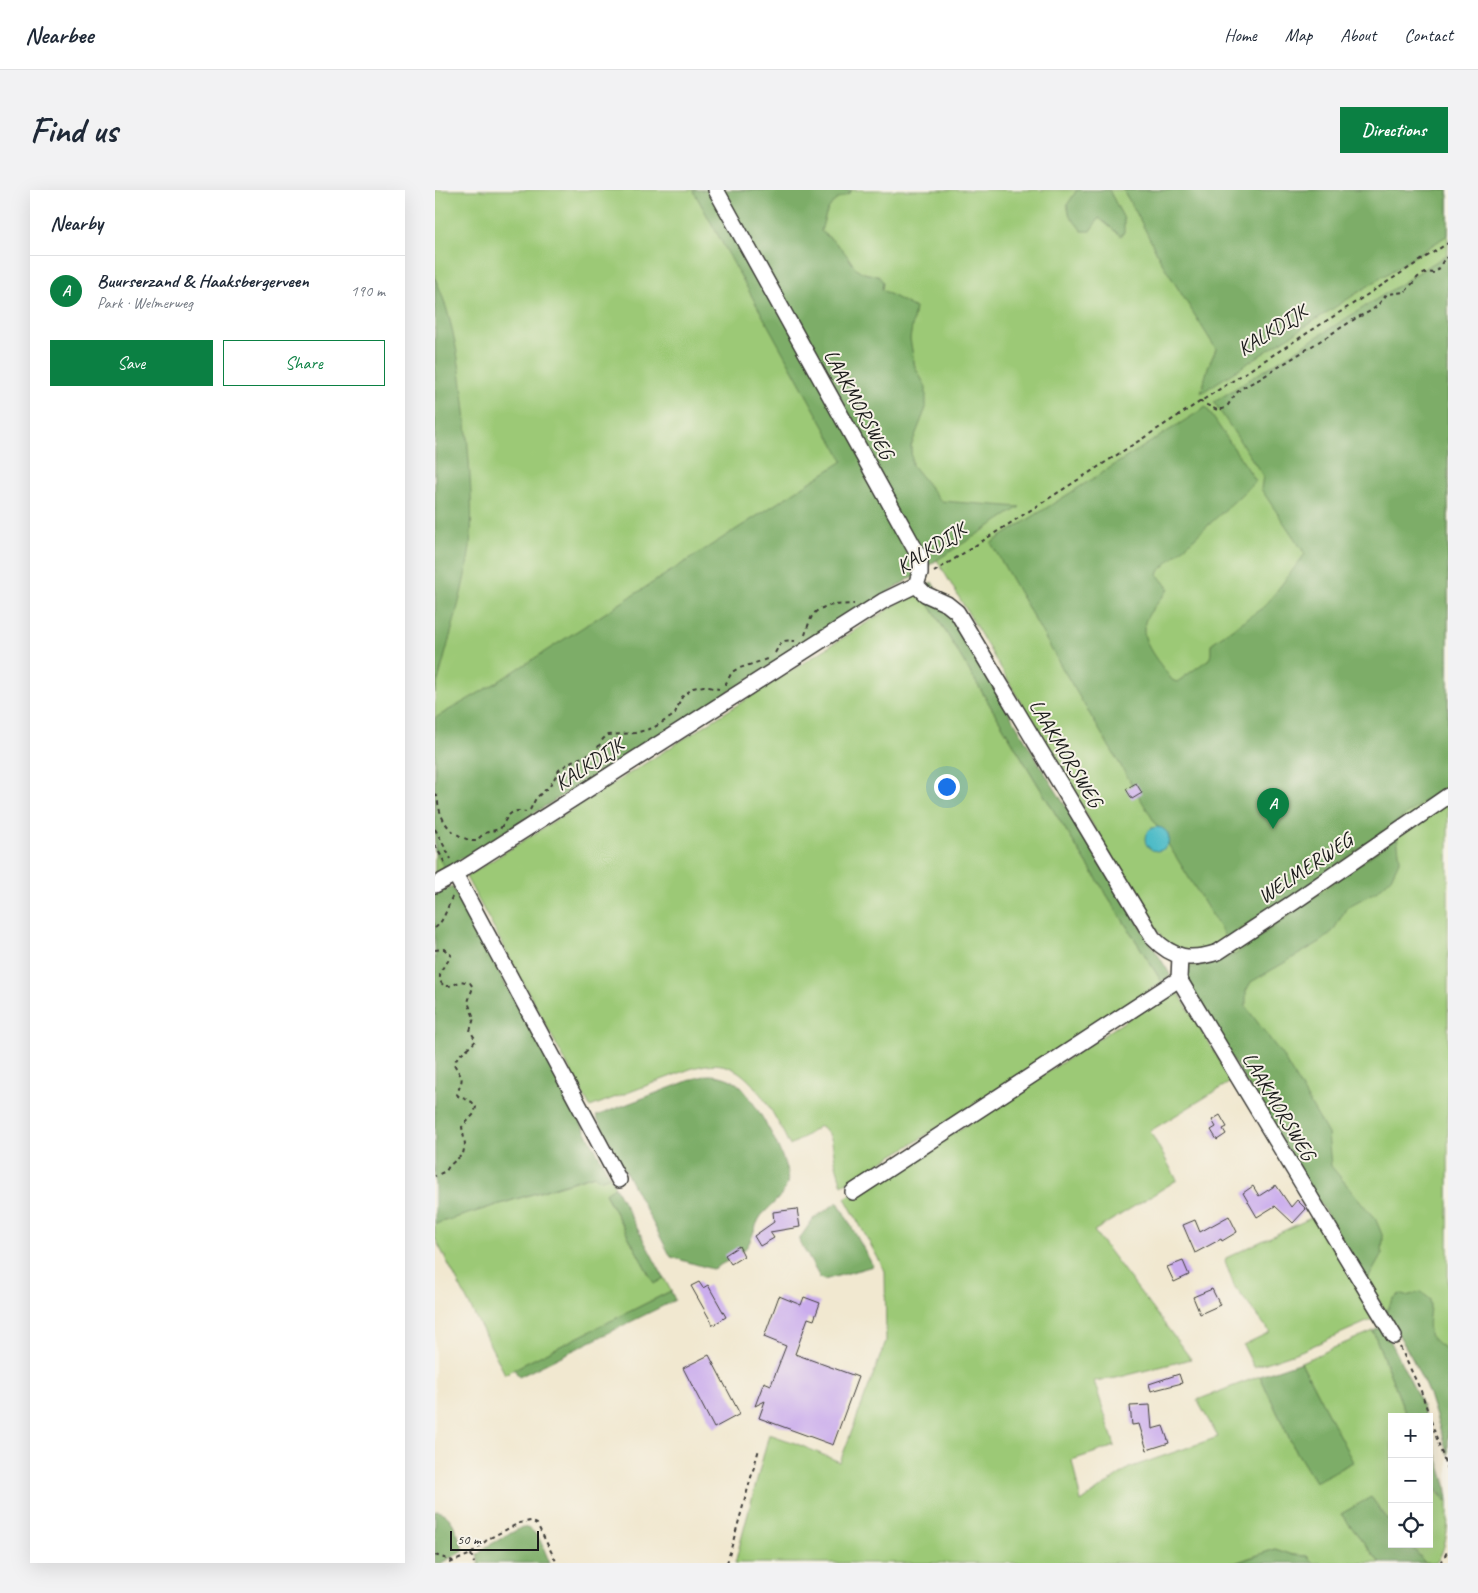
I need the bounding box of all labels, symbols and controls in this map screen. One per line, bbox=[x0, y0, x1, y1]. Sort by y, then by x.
text: Nearbee bbox=[25, 20, 93, 50]
text: Home bbox=[1224, 24, 1257, 46]
text: Map bbox=[1285, 24, 1312, 46]
text: About bbox=[1340, 24, 1376, 46]
text: Contact bbox=[1404, 24, 1453, 46]
button: Directions bbox=[1340, 107, 1448, 153]
text: Find us bbox=[30, 108, 117, 153]
text: Nearby bbox=[50, 210, 103, 236]
text: Buurserzand & Haaksbergerveen bbox=[97, 269, 309, 293]
text: A bbox=[62, 281, 70, 301]
text: 190 m bbox=[351, 281, 385, 301]
text: Park · Welmerweg bbox=[97, 293, 193, 313]
street label: KALKDIJK bbox=[1232, 297, 1315, 361]
button: Save bbox=[50, 340, 213, 386]
button: Share bbox=[223, 340, 385, 386]
street label: LAAKMORSWEG bbox=[818, 345, 901, 466]
street label: KALKDIJK bbox=[891, 515, 974, 579]
street label: LAAKMORSWEG bbox=[1024, 694, 1110, 814]
street label: KALKDIJK bbox=[550, 730, 632, 796]
your location bbox=[934, 774, 960, 800]
pin: A bbox=[1257, 788, 1289, 829]
street label: WELMERWEG bbox=[1253, 825, 1360, 909]
street label: LAAKMORSWEG bbox=[1237, 1047, 1323, 1167]
map controls bbox=[1388, 1413, 1433, 1548]
button: + bbox=[1388, 1413, 1433, 1458]
button: − bbox=[1388, 1458, 1433, 1503]
button: locate bbox=[1388, 1503, 1433, 1548]
scale bar bbox=[450, 1528, 539, 1551]
text: 50 m bbox=[457, 1531, 481, 1548]

